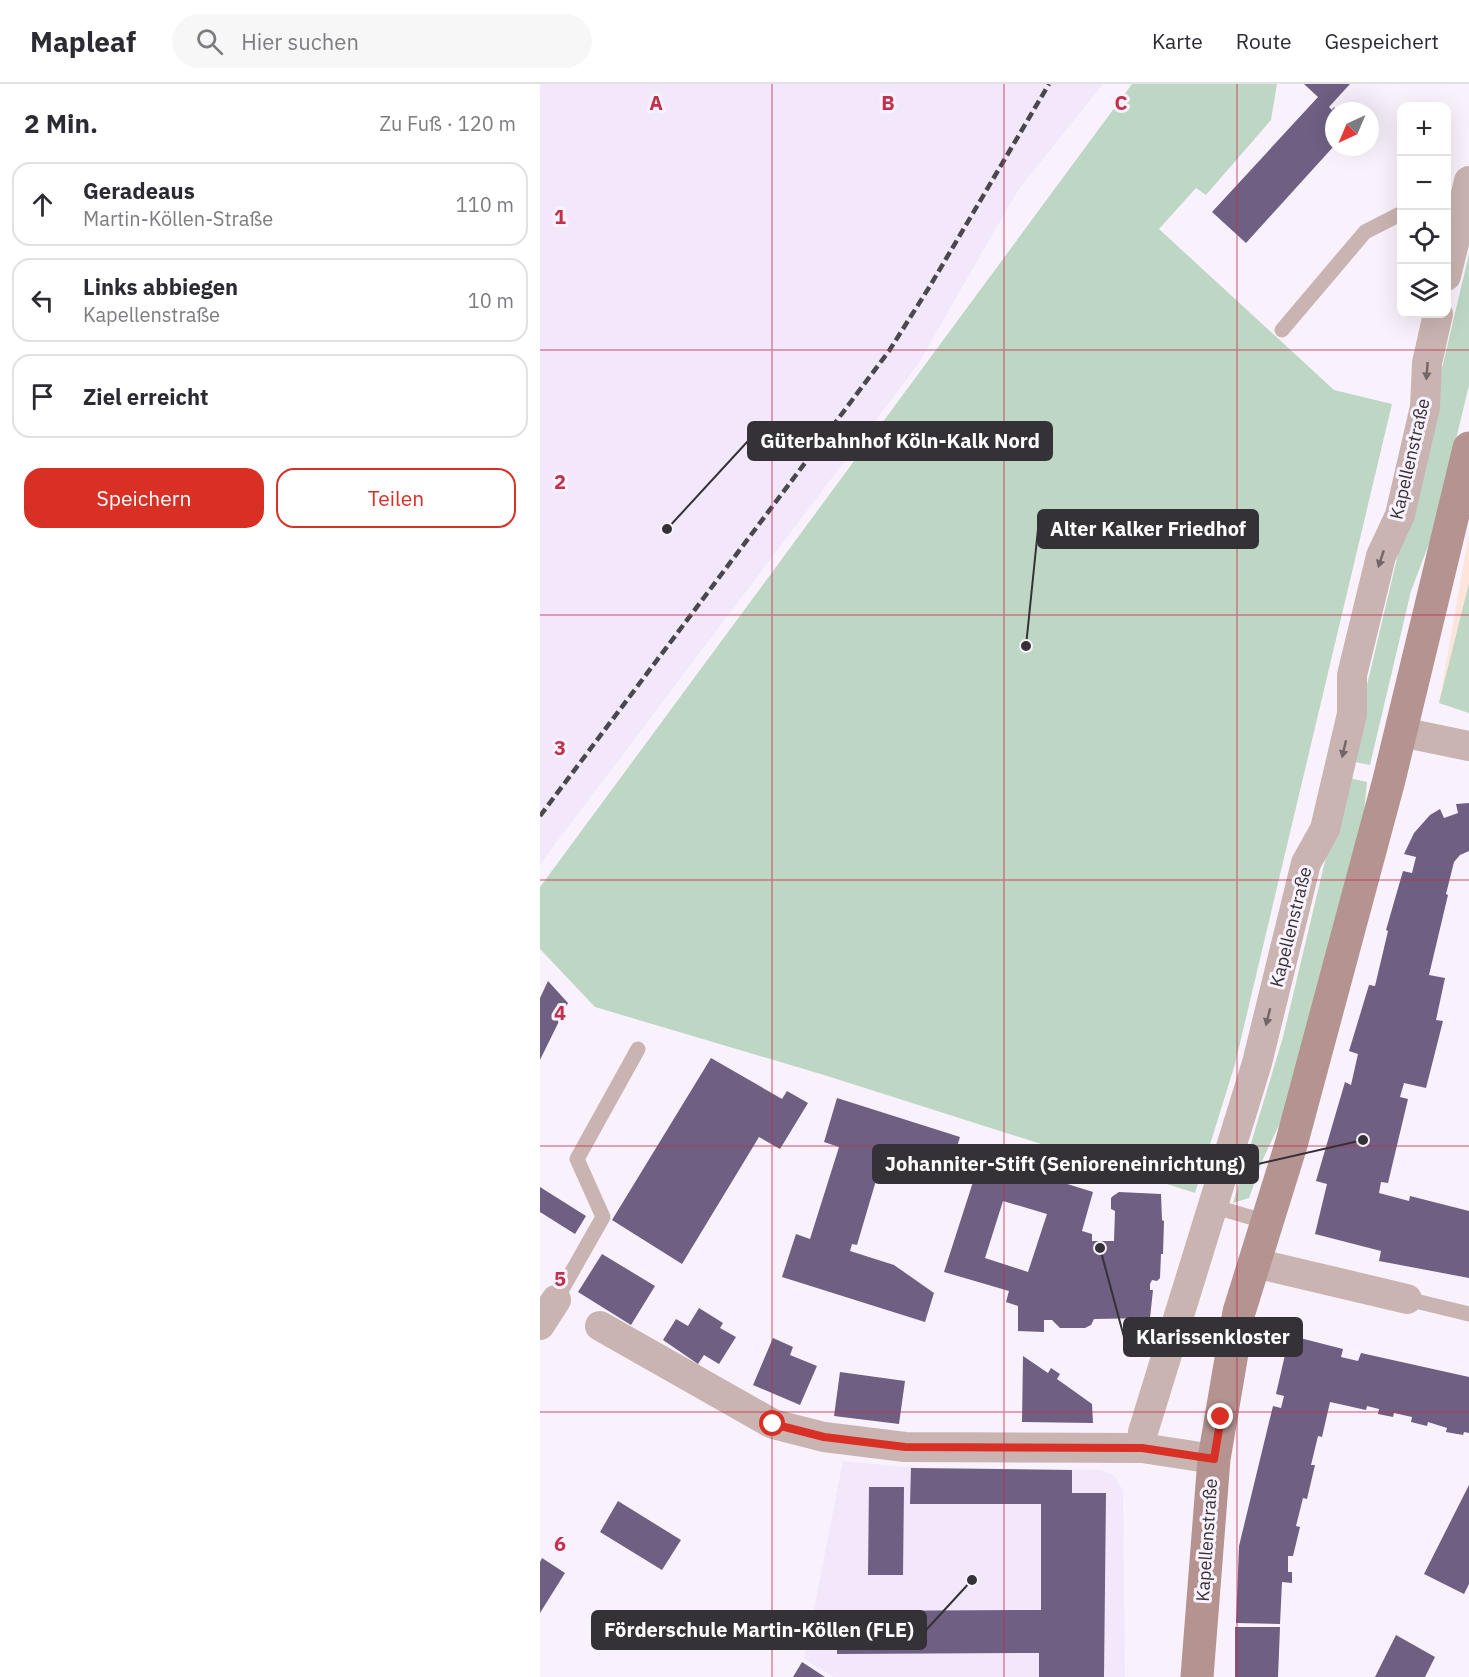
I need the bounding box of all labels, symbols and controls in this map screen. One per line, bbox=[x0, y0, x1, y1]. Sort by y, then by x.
search box bbox=[172, 14, 592, 68]
text: Mapleaf bbox=[30, 23, 136, 60]
icon: search bbox=[193, 25, 226, 58]
text: Hier suchen bbox=[241, 27, 359, 56]
text: Karte bbox=[1152, 27, 1203, 55]
text: Route bbox=[1236, 27, 1292, 55]
text: Gespeichert bbox=[1325, 27, 1439, 55]
text: A bbox=[649, 89, 663, 116]
text: B bbox=[881, 89, 895, 116]
text: C bbox=[1114, 89, 1128, 116]
north arrow bbox=[1325, 102, 1379, 156]
map controls bbox=[1397, 102, 1451, 318]
button: + bbox=[1397, 102, 1451, 156]
text: 2 Min. bbox=[24, 106, 98, 140]
text: Zu Fuß · 120 m bbox=[379, 110, 516, 137]
button: − bbox=[1397, 156, 1451, 210]
text: Geradeaus bbox=[83, 176, 195, 205]
icon: ahead bbox=[26, 188, 59, 221]
text: 110 m bbox=[456, 191, 514, 218]
text: 1 bbox=[554, 203, 566, 230]
text: Martin-Köllen-Straße bbox=[83, 205, 273, 232]
button: locate bbox=[1397, 210, 1451, 264]
button: layers bbox=[1397, 264, 1451, 318]
text: Links abbiegen bbox=[83, 272, 238, 301]
icon: left bbox=[26, 284, 59, 317]
text: 10 m bbox=[468, 287, 514, 314]
text: Kapellenstraße bbox=[83, 301, 220, 328]
one-way arrow bbox=[1422, 361, 1432, 380]
icon: arrive bbox=[26, 380, 59, 413]
text: Ziel erreicht bbox=[83, 382, 208, 411]
street label: Kapellenstraße bbox=[1384, 396, 1435, 522]
callout: Güterbahnhof Köln-Kalk Nord bbox=[748, 422, 1052, 460]
text: Güterbahnhof Köln-Kalk Nord bbox=[760, 427, 1040, 454]
button: Speichern bbox=[24, 468, 264, 528]
button: Teilen bbox=[276, 468, 516, 528]
text: 2 bbox=[554, 468, 566, 495]
callout: Alter Kalker Friedhof bbox=[1038, 510, 1258, 548]
text: Alter Kalker Friedhof bbox=[1050, 515, 1246, 542]
one-way arrow bbox=[1376, 550, 1385, 568]
text: 3 bbox=[554, 734, 566, 761]
one-way arrow bbox=[1339, 740, 1349, 759]
street label: Kapellenstraße bbox=[1264, 864, 1317, 990]
text: 4 bbox=[554, 999, 566, 1026]
one-way arrow bbox=[1263, 1007, 1273, 1026]
callout: Johanniter-Stift (Senioreneinrichtung) bbox=[873, 1145, 1258, 1183]
text: Johanniter-Stift (Senioreneinrichtung) bbox=[885, 1150, 1246, 1177]
text: 5 bbox=[554, 1265, 566, 1292]
callout: Klarissenkloster bbox=[1124, 1318, 1302, 1356]
text: Klarissenkloster bbox=[1136, 1323, 1290, 1350]
route end bbox=[1207, 1403, 1233, 1429]
route start bbox=[759, 1410, 785, 1436]
street label: Kapellenstraße bbox=[1191, 1478, 1222, 1602]
text: 6 bbox=[554, 1530, 566, 1557]
callout: Förderschule Martin-Köllen (FLE) bbox=[592, 1611, 926, 1649]
text: Förderschule Martin-Köllen (FLE) bbox=[604, 1616, 914, 1643]

